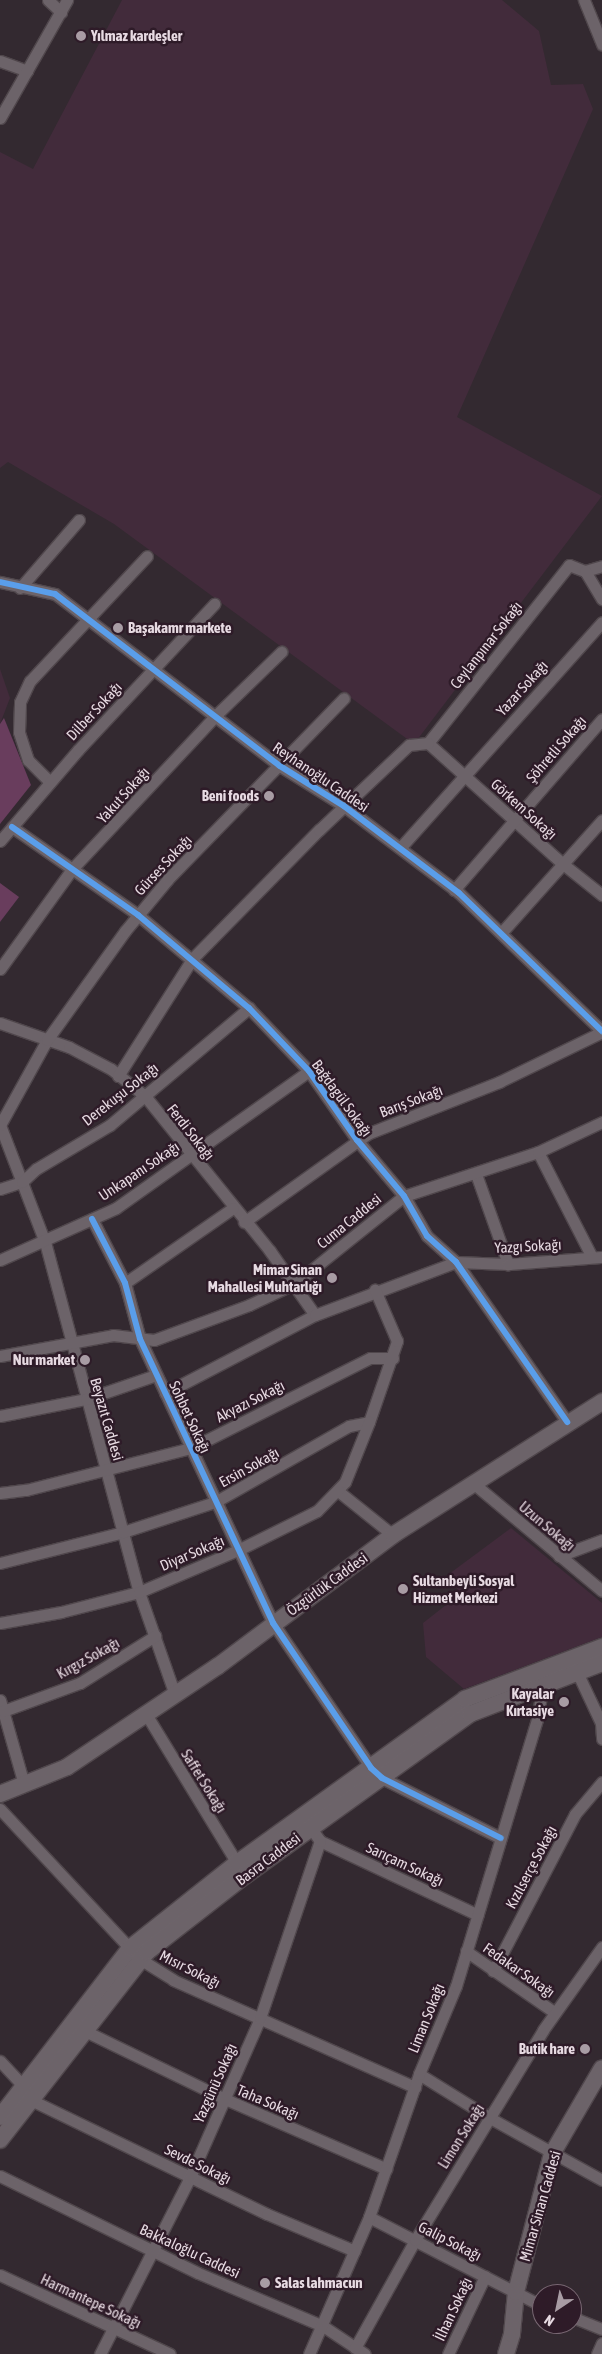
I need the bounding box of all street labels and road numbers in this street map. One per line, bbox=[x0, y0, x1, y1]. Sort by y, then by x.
street label: Ceylanpınar Sokağı bbox=[446, 598, 526, 692]
street label: Yazar Sokağı bbox=[492, 657, 552, 719]
street label: Dilber Sokağı bbox=[63, 678, 125, 744]
street label: Şöhretli Sokağı bbox=[522, 712, 590, 786]
street label: Reyhanoğlu Caddesi bbox=[269, 738, 373, 816]
street label: Yakut Sokağı bbox=[93, 763, 153, 827]
street label: Görkem Sokağı bbox=[487, 775, 561, 843]
street label: Gürses Sokağı bbox=[131, 831, 195, 899]
street label: Bağdagül Sokağı bbox=[308, 1056, 376, 1140]
street label: Derekuşu Sokağı bbox=[78, 1059, 162, 1129]
street label: Barış Sokağı bbox=[377, 1081, 445, 1121]
street label: Ferdi Sokağı bbox=[163, 1100, 219, 1164]
street label: Unkapanı Sokağı bbox=[95, 1137, 183, 1205]
street label: Cuma Caddesi bbox=[313, 1190, 385, 1252]
street label: Yazgı Sokağı bbox=[494, 1235, 562, 1257]
street label: Beyazıt Caddesi bbox=[87, 1375, 127, 1463]
street label: Akyazı Sokağı bbox=[213, 1376, 287, 1426]
street label: Sohbet Sokağı bbox=[165, 1378, 215, 1456]
street label: Ersin Sokağı bbox=[216, 1443, 282, 1491]
street label: Uzun Sokağı bbox=[515, 1497, 579, 1555]
street label: Diyar Sokağı bbox=[157, 1531, 227, 1575]
street label: Özgürlük Caddesi bbox=[283, 1549, 371, 1619]
street label: Kırgız Sokağı bbox=[53, 1633, 123, 1683]
street label: Saffet Sokağı bbox=[177, 1746, 231, 1816]
street label: Kızılserçe Sokağı bbox=[502, 1822, 560, 1912]
street label: Basra Caddesi bbox=[232, 1829, 304, 1889]
street label: Sarıçam Sokağı bbox=[363, 1838, 447, 1890]
street label: Fedakar Sokağı bbox=[480, 1939, 558, 2001]
street label: Mısır Sokağı bbox=[157, 1946, 223, 1992]
street label: Liman Sokağı bbox=[404, 1981, 448, 2055]
street label: Yazgünü Sokağı bbox=[189, 2040, 241, 2126]
street label: Taha Sokağı bbox=[234, 2081, 302, 2123]
street label: Limon Sokağı bbox=[434, 2100, 488, 2172]
street label: Sevde Sokağı bbox=[162, 2140, 234, 2188]
street label: Mimar Sinan Caddesi bbox=[516, 2148, 564, 2264]
street label: Galip Sokağı bbox=[415, 2217, 485, 2265]
street label: Bakkaloğlu Caddesi bbox=[137, 2220, 243, 2282]
street label: Harmantepe Sokağı bbox=[38, 2270, 144, 2332]
street label: İlhan Sokağı bbox=[430, 2274, 476, 2344]

